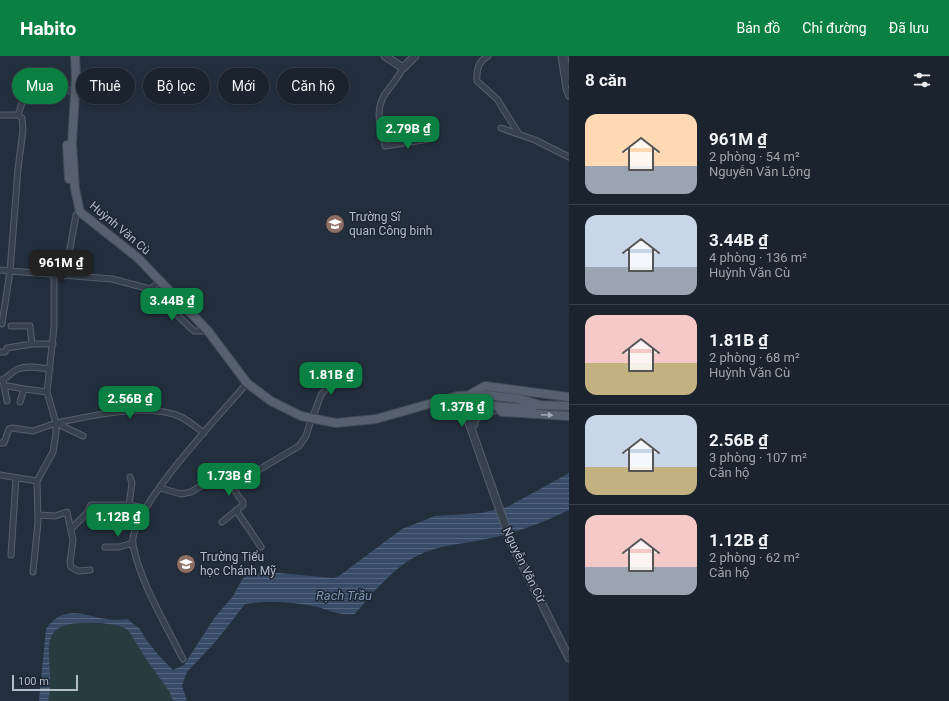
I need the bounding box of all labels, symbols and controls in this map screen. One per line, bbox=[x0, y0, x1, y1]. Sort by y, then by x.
text: Habito bbox=[20, 17, 76, 40]
text: Bản đồ bbox=[736, 20, 780, 36]
text: Chỉ đường bbox=[802, 20, 867, 36]
text: Đã lưu bbox=[889, 20, 929, 36]
chip: Mua bbox=[12, 68, 68, 104]
chip: Thuê bbox=[76, 68, 135, 104]
chip: Bộ lọc bbox=[143, 68, 210, 104]
chip: Mới bbox=[218, 68, 269, 104]
chip: Căn hộ bbox=[277, 68, 349, 104]
icon: filters bbox=[911, 69, 933, 91]
text: 8 căn bbox=[585, 70, 626, 90]
pin: 2.79B ₫ bbox=[371, 116, 445, 150]
text: 2.79B ₫ bbox=[385, 121, 431, 136]
text: 961M ₫ bbox=[709, 129, 767, 149]
icon: home bbox=[617, 130, 665, 178]
text: 2 phòng · 54 m² bbox=[709, 149, 800, 164]
text: Nguyễn Văn Lộng bbox=[709, 164, 810, 179]
street label: Huỳnh Văn Cù bbox=[87, 199, 153, 257]
place label: Trường Sĩ quan Công binh bbox=[349, 210, 432, 238]
school or university icon: Trường Sĩ quan Công binh bbox=[324, 213, 346, 235]
text: 3.44B ₫ bbox=[709, 230, 768, 250]
icon: home bbox=[617, 231, 665, 279]
pin: 961M ₫ bbox=[28, 250, 94, 284]
text: 4 phòng · 136 m² bbox=[709, 250, 807, 265]
text: 961M ₫ bbox=[39, 255, 83, 270]
text: Huỳnh Văn Cù bbox=[709, 265, 790, 280]
pin: 3.44B ₫ bbox=[135, 288, 209, 322]
text: 3.44B ₫ bbox=[149, 293, 195, 308]
text: 1.81B ₫ bbox=[709, 330, 768, 350]
icon: home bbox=[617, 331, 665, 379]
text: 2 phòng · 68 m² bbox=[709, 350, 800, 365]
pin: 1.81B ₫ bbox=[294, 362, 368, 396]
text: Huỳnh Văn Cù bbox=[709, 365, 790, 380]
text: 1.81B ₫ bbox=[308, 367, 354, 382]
pin: 2.56B ₫ bbox=[93, 386, 167, 420]
text: 2.56B ₫ bbox=[107, 391, 153, 406]
pin: 1.37B ₫ bbox=[425, 394, 499, 428]
text: 1.37B ₫ bbox=[439, 399, 485, 414]
one-way arrow bbox=[541, 411, 553, 418]
text: 2.56B ₫ bbox=[709, 430, 768, 450]
icon: home bbox=[617, 431, 665, 479]
text: 3 phòng · 107 m² bbox=[709, 450, 807, 465]
pin: 1.73B ₫ bbox=[192, 463, 266, 497]
text: Căn hộ bbox=[709, 465, 750, 480]
text: 1.73B ₫ bbox=[206, 468, 252, 483]
pin: 1.12B ₫ bbox=[81, 504, 155, 538]
text: 1.12B ₫ bbox=[95, 509, 141, 524]
street label: Nguyễn Văn Cừ bbox=[500, 525, 549, 606]
text: 1.12B ₫ bbox=[709, 530, 768, 550]
icon: home bbox=[617, 531, 665, 579]
place label: Trường Tiểu học Chánh Mỹ bbox=[200, 550, 276, 578]
text: 2 phòng · 62 m² bbox=[709, 550, 800, 565]
school or university icon: Trường Tiểu học Chánh Mỹ bbox=[175, 553, 197, 575]
text: Căn hộ bbox=[709, 565, 750, 580]
water label: Rạch Trầu bbox=[316, 588, 372, 603]
scale bar bbox=[12, 673, 78, 692]
text: 100 m bbox=[18, 675, 49, 688]

